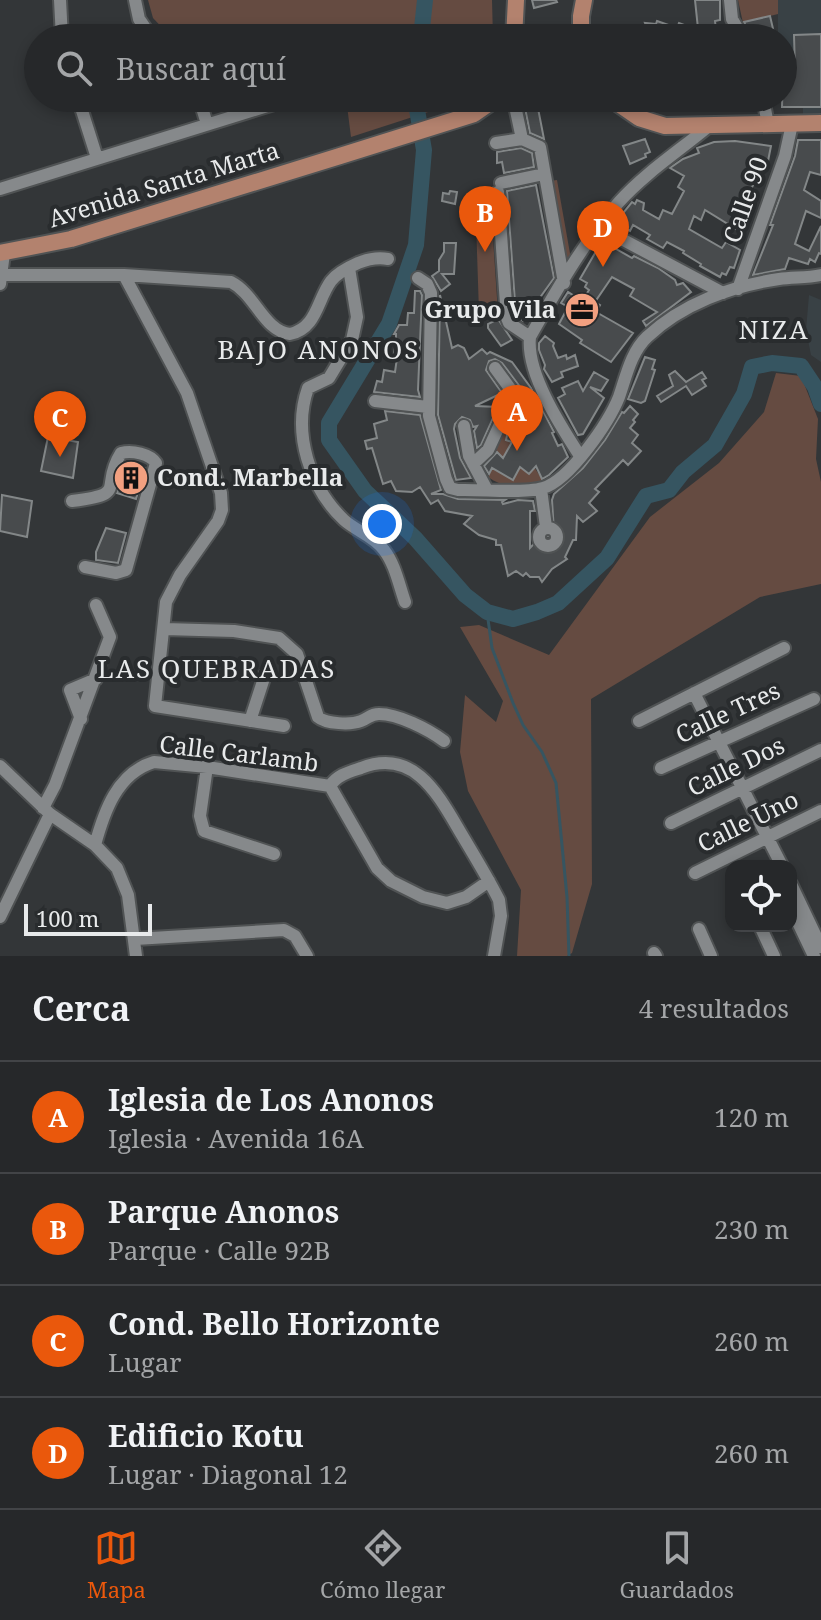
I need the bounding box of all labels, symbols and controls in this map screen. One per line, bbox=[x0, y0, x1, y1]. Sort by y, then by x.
search box bbox=[24, 24, 797, 112]
icon: search bbox=[52, 46, 96, 90]
text: Buscar aquí bbox=[116, 48, 286, 89]
street label: Avenida Santa Marta bbox=[44, 133, 283, 234]
street label: Calle 90 bbox=[714, 152, 775, 247]
pin: B bbox=[459, 186, 511, 252]
pin: D bbox=[577, 201, 629, 267]
office icon: Grupo Vila bbox=[563, 291, 601, 329]
place label: Grupo Vila bbox=[424, 292, 556, 325]
district label: NIZA bbox=[738, 311, 810, 347]
district label: BAJO ANONOS bbox=[218, 331, 420, 367]
pin: A bbox=[491, 385, 543, 451]
pin: C bbox=[34, 391, 86, 457]
building icon: Cond. Marbella bbox=[112, 459, 150, 497]
place label: Cond. Marbella bbox=[157, 460, 343, 493]
your location bbox=[362, 504, 402, 544]
district label: LAS QUEBRADAS bbox=[98, 650, 336, 686]
street label: Calle Tres bbox=[670, 673, 785, 750]
street label: Calle Carlamb bbox=[158, 726, 321, 779]
street label: Calle Dos bbox=[681, 728, 789, 803]
street label: Calle Uno bbox=[691, 782, 803, 859]
map controls bbox=[725, 860, 797, 932]
button: locate bbox=[725, 860, 797, 932]
scale bar bbox=[24, 900, 152, 936]
text: 100 m bbox=[36, 903, 99, 933]
text: Cerca bbox=[32, 985, 130, 1031]
text: 4 resultados bbox=[639, 990, 789, 1026]
text: Iglesia de Los Anonos bbox=[108, 1079, 434, 1120]
text: A bbox=[48, 1099, 68, 1135]
text: 120 m bbox=[714, 1099, 789, 1135]
text: Iglesia · Avenida 16A bbox=[108, 1120, 364, 1156]
text: Parque Anonos bbox=[108, 1191, 339, 1232]
text: B bbox=[49, 1211, 67, 1247]
text: 230 m bbox=[714, 1211, 789, 1247]
text: Parque · Calle 92B bbox=[108, 1232, 330, 1268]
text: Cond. Bello Horizonte bbox=[108, 1303, 440, 1344]
text: C bbox=[49, 1323, 67, 1359]
text: 260 m bbox=[714, 1323, 789, 1359]
text: Lugar bbox=[108, 1344, 182, 1380]
text: Edificio Kotu bbox=[108, 1415, 304, 1456]
text: D bbox=[48, 1435, 68, 1471]
text: 260 m bbox=[714, 1435, 789, 1471]
text: Lugar · Diagonal 12 bbox=[108, 1456, 348, 1492]
tab: Mapa bbox=[87, 1526, 146, 1604]
tab: Cómo llegar bbox=[320, 1526, 445, 1604]
tab: Guardados bbox=[619, 1526, 734, 1604]

